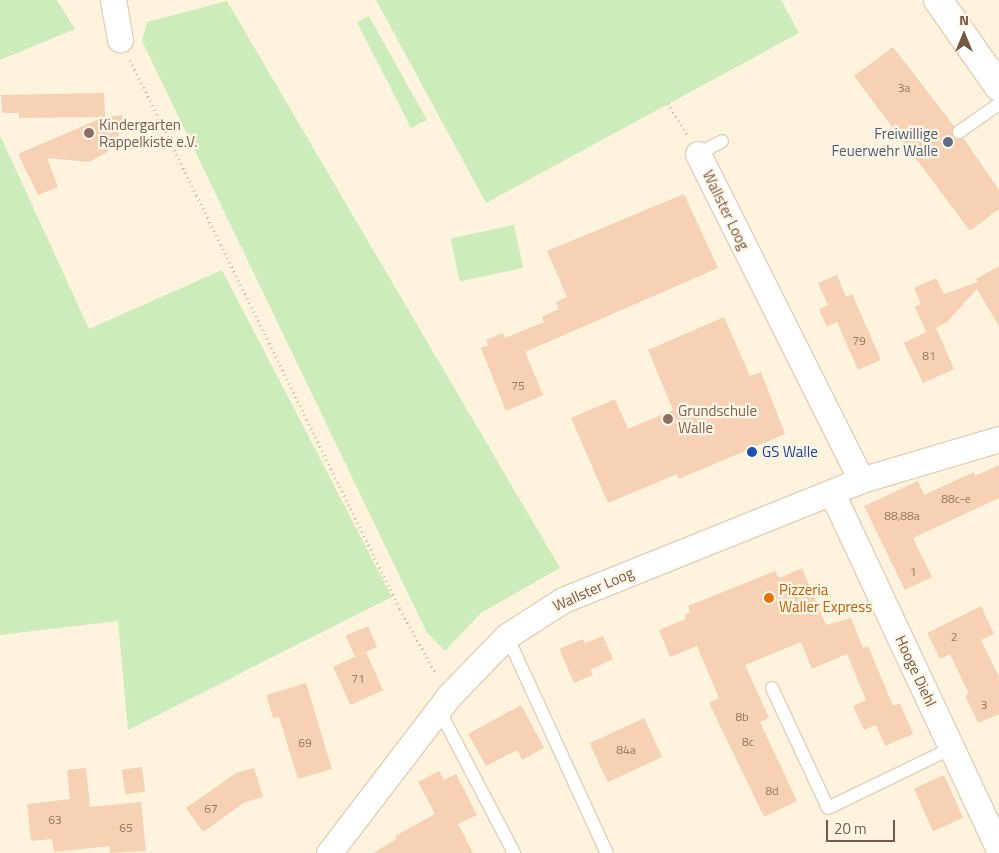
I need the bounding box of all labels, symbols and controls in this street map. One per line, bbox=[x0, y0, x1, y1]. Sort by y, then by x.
text: N bbox=[959, 9, 969, 30]
north arrow bbox=[939, 10, 989, 60]
house number: 3a bbox=[898, 81, 910, 95]
place label: Kindergarten Rappelkiste e.V. bbox=[99, 115, 197, 150]
place label: Freiwillige Feuerwehr Walle bbox=[832, 124, 938, 159]
marker: Kindergarten Rappelkiste e.V. bbox=[83, 127, 95, 139]
marker: Freiwillige Feuerwehr Walle bbox=[942, 136, 954, 148]
street label: Wallster Loog bbox=[699, 167, 753, 253]
house number: 79 bbox=[852, 334, 866, 348]
house number: 81 bbox=[922, 349, 936, 363]
house number: 75 bbox=[511, 379, 525, 393]
place label: Grundschule Walle bbox=[678, 401, 757, 436]
marker: Grundschule Walle bbox=[662, 413, 674, 425]
place label: GS Walle bbox=[762, 443, 818, 461]
marker: GS Walle bbox=[746, 446, 758, 458]
house number: 88c-e bbox=[941, 492, 971, 506]
house number: 88,88a bbox=[884, 509, 920, 523]
street label: Wallster Loog bbox=[550, 563, 636, 615]
house number: 1 bbox=[910, 565, 916, 579]
place label: Pizzeria Waller Express bbox=[779, 580, 872, 615]
marker: Pizzeria Waller Express bbox=[763, 592, 775, 604]
house number: 2 bbox=[951, 630, 957, 644]
street label: Hooge Diehl bbox=[892, 633, 940, 709]
house number: 71 bbox=[351, 672, 365, 686]
house number: 3 bbox=[981, 698, 987, 712]
house number: 8b bbox=[735, 710, 749, 724]
house number: 8c bbox=[742, 735, 754, 749]
house number: 69 bbox=[298, 736, 312, 750]
house number: 84a bbox=[616, 743, 636, 757]
house number: 8d bbox=[765, 784, 779, 798]
house number: 67 bbox=[204, 802, 218, 816]
scale bar bbox=[829, 810, 898, 842]
house number: 63 bbox=[48, 813, 62, 827]
text: 20 m bbox=[834, 817, 867, 840]
house number: 65 bbox=[119, 821, 133, 835]

